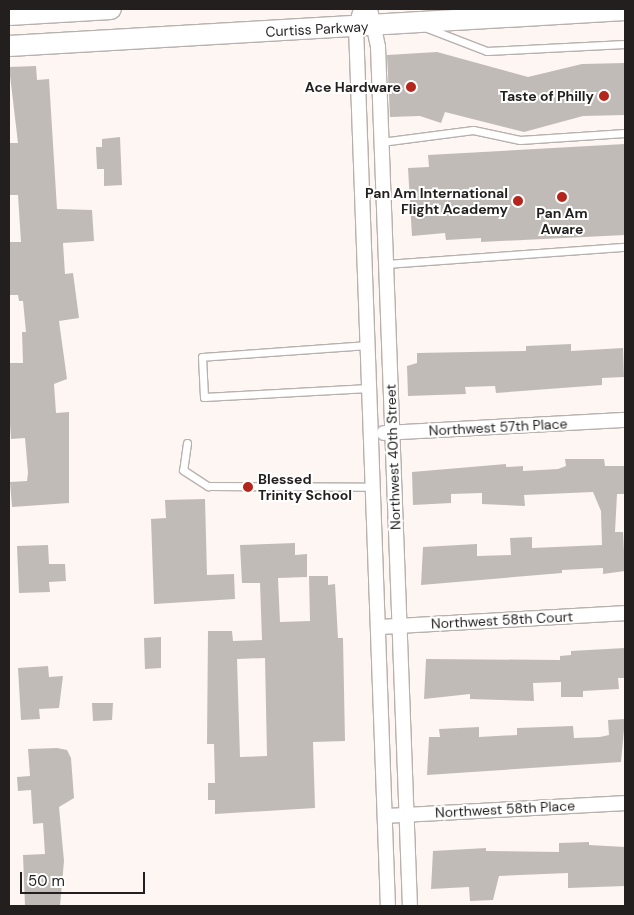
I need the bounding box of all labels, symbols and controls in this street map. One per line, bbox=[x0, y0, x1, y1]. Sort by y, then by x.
street label: Curtiss Parkway bbox=[265, 18, 369, 40]
place label: Ace Hardware bbox=[305, 79, 401, 95]
marker: Ace Hardware bbox=[405, 81, 417, 93]
place label: Taste of Philly bbox=[500, 88, 594, 104]
marker: Taste of Philly bbox=[598, 90, 610, 102]
place label: Pan Am International Flight Academy bbox=[365, 185, 508, 218]
marker: Pan Am Aware bbox=[556, 191, 568, 203]
marker: Pan Am International Flight Academy bbox=[512, 195, 524, 207]
place label: Pan Am Aware bbox=[536, 205, 588, 238]
street label: Northwest 40th Street bbox=[382, 384, 404, 530]
street label: Northwest 57th Place bbox=[428, 415, 568, 439]
place label: Blessed Trinity School bbox=[258, 471, 352, 504]
marker: Blessed Trinity School bbox=[242, 481, 254, 493]
street label: Northwest 58th Court bbox=[430, 608, 574, 632]
street label: Northwest 58th Place bbox=[435, 797, 575, 821]
scale bar bbox=[22, 862, 148, 894]
text: 50 m bbox=[28, 871, 65, 891]

